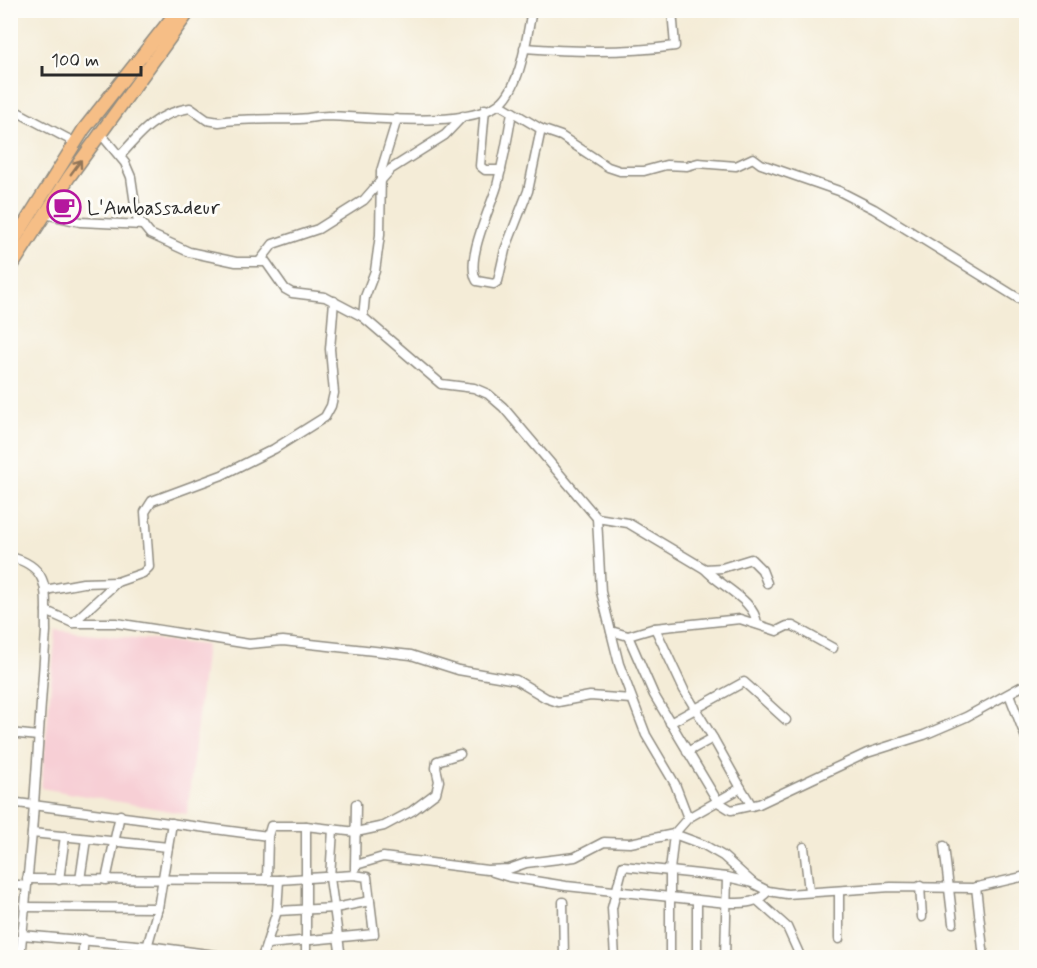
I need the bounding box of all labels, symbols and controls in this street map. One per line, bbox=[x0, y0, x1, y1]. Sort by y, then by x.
scale bar bbox=[42, 39, 141, 77]
text: 100 m bbox=[51, 49, 99, 73]
one-way arrow bbox=[70, 159, 82, 175]
cafe icon: L'Ambassadeur bbox=[46, 189, 82, 225]
place label: L'Ambassadeur bbox=[87, 195, 220, 222]

